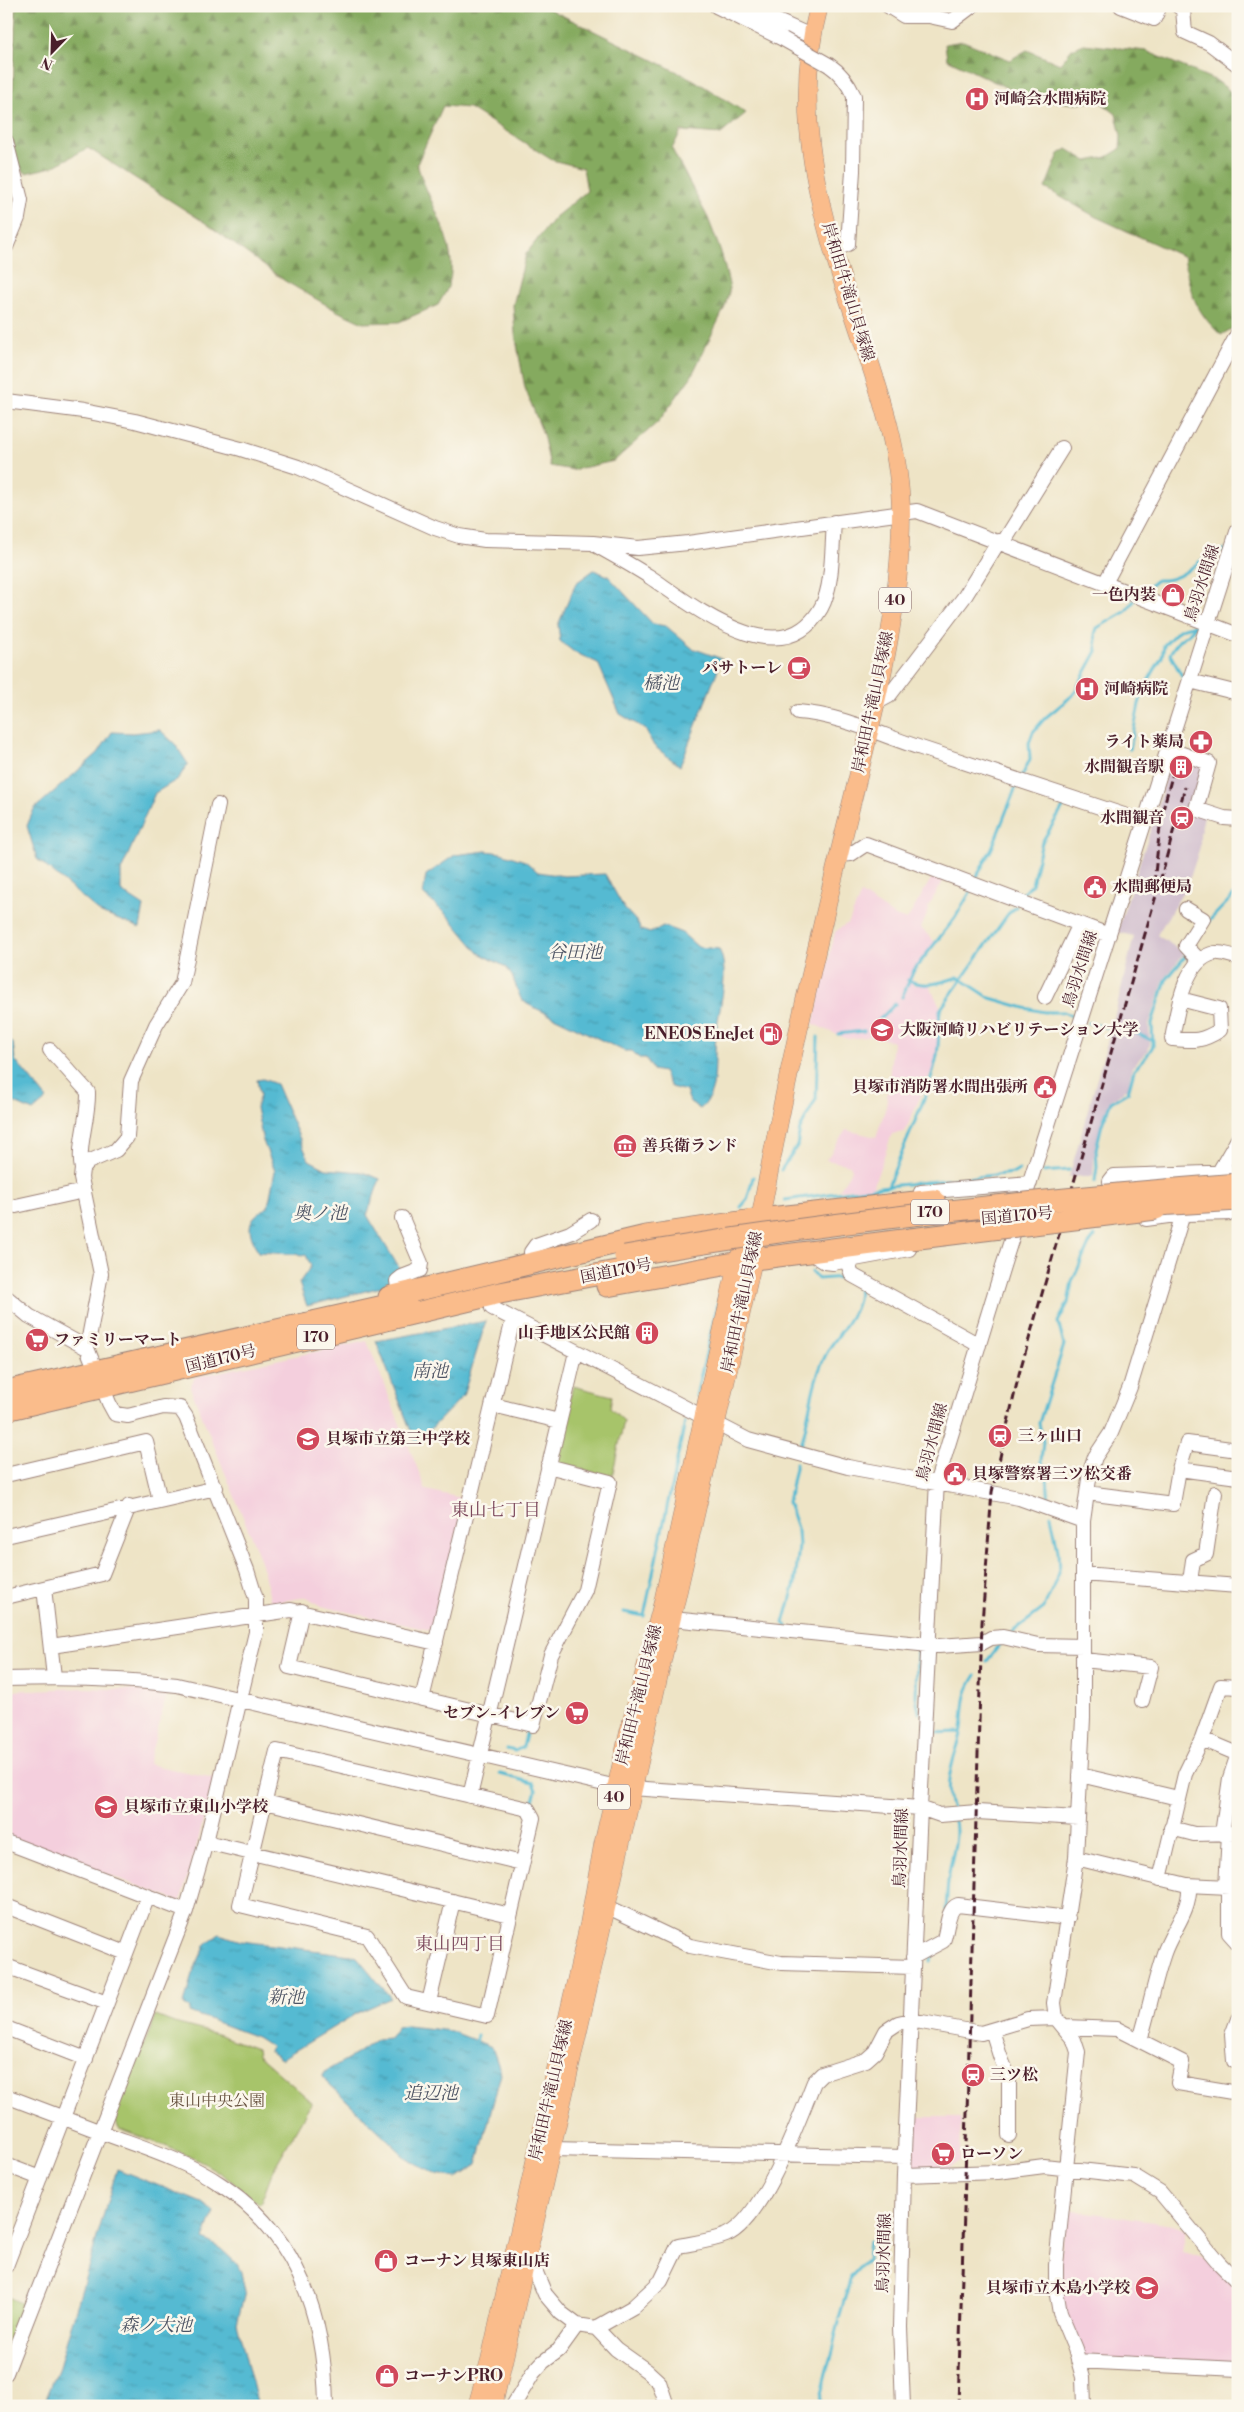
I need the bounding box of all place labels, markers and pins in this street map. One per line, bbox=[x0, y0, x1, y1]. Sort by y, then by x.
hospital icon: 河崎会水間病院 bbox=[964, 86, 990, 112]
place label: 河崎会水間病院 bbox=[994, 89, 1106, 109]
shop icon: 一色内装 bbox=[1160, 582, 1186, 608]
place label: 一色内装 bbox=[1092, 585, 1156, 605]
cafe icon: パサトーレ bbox=[786, 655, 812, 681]
place label: パサトーレ bbox=[702, 658, 782, 678]
hospital icon: 河崎病院 bbox=[1074, 676, 1100, 702]
place label: 河崎病院 bbox=[1104, 679, 1168, 699]
pharmacy icon: ライト薬局 bbox=[1188, 729, 1214, 755]
place label: ライト薬局 bbox=[1104, 732, 1184, 752]
building icon: 水間観音駅 bbox=[1168, 754, 1194, 780]
place label: 水間観音駅 bbox=[1084, 757, 1164, 777]
station icon: 水間観音 bbox=[1169, 805, 1195, 831]
place label: 水間観音 bbox=[1100, 808, 1164, 828]
public building icon: 水間郵便局 bbox=[1082, 874, 1108, 900]
place label: 水間郵便局 bbox=[1112, 877, 1192, 897]
school or university icon: 大阪河崎リハビリテーション大学 bbox=[869, 1017, 895, 1043]
place label: 大阪河崎リハビリテーション大学 bbox=[900, 1020, 1139, 1040]
fuel station icon: ENEOS EneJet bbox=[758, 1021, 784, 1047]
place label: ENEOS EneJet bbox=[644, 1024, 754, 1044]
public building icon: 貝塚市消防署水間出張所 bbox=[1032, 1074, 1058, 1100]
place label: 貝塚市消防署水間出張所 bbox=[852, 1077, 1028, 1097]
museum icon: 善兵衛ランド bbox=[612, 1133, 638, 1159]
place label: 善兵衛ランド bbox=[642, 1136, 738, 1156]
building icon: 山手地区公民館 bbox=[634, 1320, 660, 1346]
place label: 山手地区公民館 bbox=[518, 1323, 630, 1343]
supermarket icon: ファミリーマート bbox=[24, 1327, 50, 1353]
place label: ファミリーマート bbox=[54, 1330, 182, 1350]
station icon: 三ヶ山口 bbox=[987, 1423, 1013, 1449]
school or university icon: 貝塚市立第三中学校 bbox=[295, 1426, 321, 1452]
place label: 三ヶ山口 bbox=[1018, 1426, 1082, 1446]
place label: 貝塚市立第三中学校 bbox=[326, 1429, 471, 1449]
public building icon: 貝塚警察署三ツ松交番 bbox=[942, 1461, 968, 1487]
place label: 貝塚警察署三ツ松交番 bbox=[972, 1464, 1132, 1484]
supermarket icon: セブン-イレブン bbox=[564, 1700, 590, 1726]
place label: セブン-イレブン bbox=[443, 1703, 560, 1723]
school or university icon: 貝塚市立東山小学校 bbox=[93, 1794, 119, 1820]
place label: 貝塚市立東山小学校 bbox=[124, 1797, 269, 1817]
station icon: 三ツ松 bbox=[960, 2062, 986, 2088]
place label: 三ツ松 bbox=[990, 2065, 1038, 2085]
supermarket icon: ローソン bbox=[930, 2141, 956, 2167]
place label: ローソン bbox=[960, 2144, 1023, 2164]
shop icon: コーナン 貝塚東山店 bbox=[373, 2248, 399, 2274]
place label: コーナン 貝塚東山店 bbox=[404, 2251, 550, 2271]
school or university icon: 貝塚市立木島小学校 bbox=[1134, 2275, 1160, 2301]
place label: 貝塚市立木島小学校 bbox=[986, 2278, 1131, 2298]
shop icon: コーナンPRO bbox=[374, 2363, 400, 2389]
place label: コーナンPRO bbox=[404, 2366, 503, 2386]

